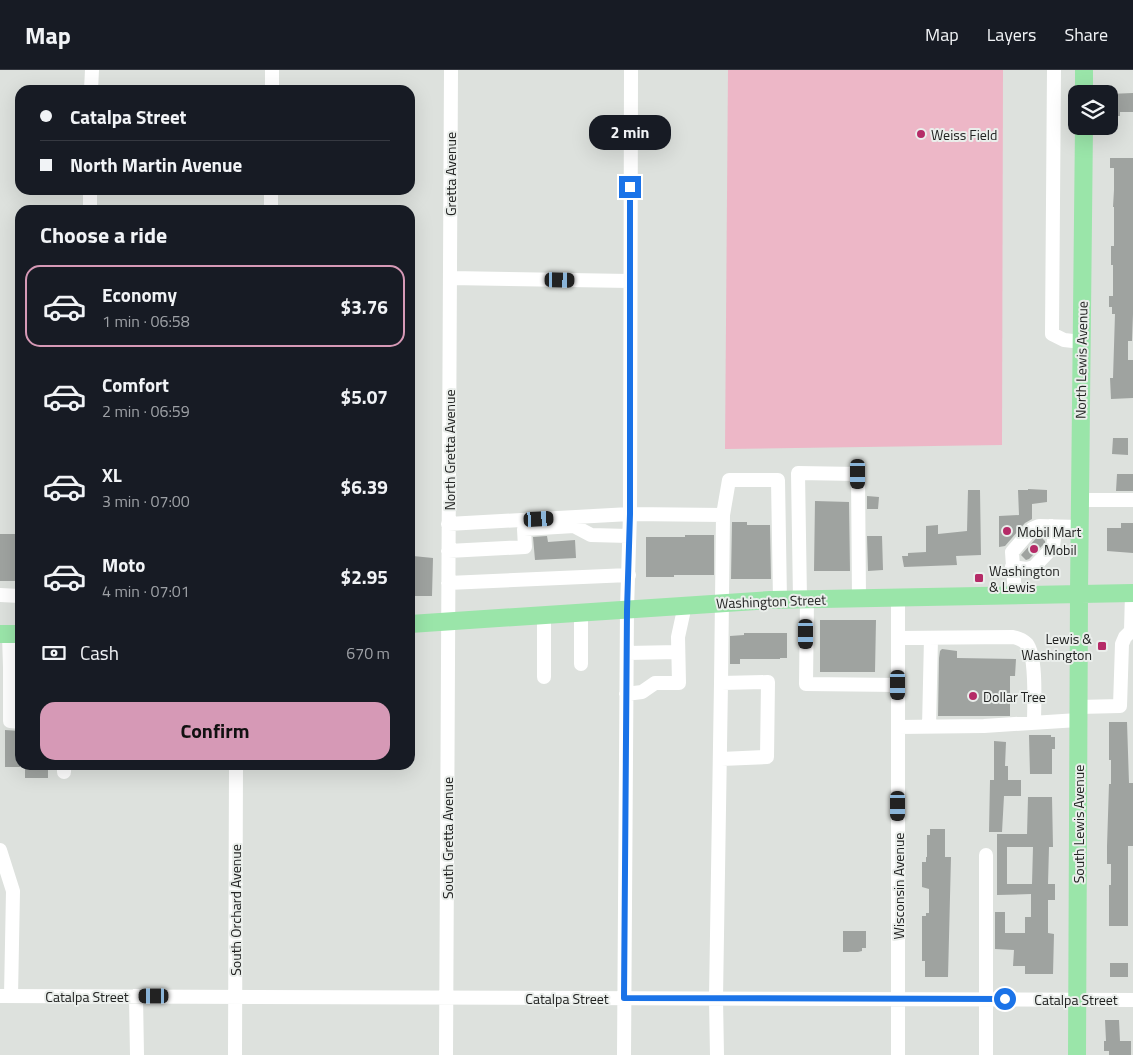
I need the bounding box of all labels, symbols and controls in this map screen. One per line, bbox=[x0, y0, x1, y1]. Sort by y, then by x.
text: Map bbox=[25, 17, 71, 53]
text: Map bbox=[925, 21, 959, 48]
text: Layers bbox=[987, 21, 1036, 48]
text: Share bbox=[1064, 21, 1108, 48]
map controls bbox=[1068, 85, 1118, 135]
button: layers bbox=[1068, 85, 1118, 135]
text: Catalpa Street bbox=[70, 102, 187, 131]
callout: 2 min bbox=[589, 114, 671, 150]
text: 2 min bbox=[611, 120, 649, 144]
place label: Weiss Field bbox=[931, 124, 998, 145]
marker: Weiss Field bbox=[915, 128, 927, 140]
street label: Gretta Avenue bbox=[440, 132, 461, 216]
text: North Martin Avenue bbox=[70, 150, 242, 179]
route end bbox=[619, 176, 641, 198]
text: Choose a ride bbox=[40, 218, 167, 252]
car bbox=[544, 272, 575, 288]
text: Economy bbox=[102, 280, 177, 309]
icon: car bbox=[42, 284, 87, 329]
text: $3.76 bbox=[341, 292, 388, 321]
street label: North Lewis Avenue bbox=[1069, 301, 1093, 419]
text: 1 min · 06:58 bbox=[102, 309, 190, 333]
text: Comfort bbox=[102, 370, 169, 399]
icon: car bbox=[42, 374, 87, 419]
text: $5.07 bbox=[341, 382, 388, 411]
street label: North Gretta Avenue bbox=[439, 389, 460, 511]
text: 2 min · 06:59 bbox=[102, 399, 190, 423]
car bbox=[850, 459, 865, 489]
text: XL bbox=[102, 460, 122, 489]
icon: car bbox=[42, 464, 87, 509]
text: $6.39 bbox=[341, 472, 388, 501]
text: 3 min · 07:00 bbox=[102, 489, 190, 513]
car bbox=[523, 511, 554, 527]
place label: Mobil Mart bbox=[1017, 521, 1081, 542]
marker: Mobil Mart bbox=[1001, 525, 1013, 537]
place label: Mobil bbox=[1044, 539, 1077, 560]
marker: Mobil bbox=[1028, 543, 1040, 555]
text: Moto bbox=[102, 550, 145, 579]
icon: car bbox=[42, 554, 87, 599]
place label: Washington & Lewis bbox=[989, 560, 1060, 597]
text: $2.95 bbox=[341, 562, 388, 591]
marker: Washington & Lewis bbox=[973, 572, 985, 584]
text: 4 min · 07:01 bbox=[102, 579, 190, 603]
street label: Washington Street bbox=[716, 589, 826, 613]
car bbox=[798, 619, 813, 649]
place label: Lewis & Washington bbox=[1021, 628, 1092, 665]
text: Cash bbox=[80, 638, 119, 667]
icon: cash bbox=[40, 639, 68, 667]
marker: Lewis & Washington bbox=[1096, 640, 1108, 652]
text: 670 m bbox=[346, 641, 390, 665]
car bbox=[890, 670, 905, 700]
place label: Dollar Tree bbox=[983, 686, 1046, 707]
marker: Dollar Tree bbox=[967, 690, 979, 702]
button: Confirm bbox=[40, 702, 390, 760]
street label: South Lewis Avenue bbox=[1068, 765, 1089, 883]
street label: South Gretta Avenue bbox=[437, 777, 458, 899]
car bbox=[890, 791, 905, 821]
street label: Wisconsin Avenue bbox=[888, 833, 909, 939]
street label: South Orchard Avenue bbox=[225, 844, 246, 976]
street label: Catalpa Street bbox=[45, 986, 129, 1007]
street label: Catalpa Street bbox=[525, 988, 609, 1009]
route start bbox=[994, 988, 1016, 1010]
car bbox=[139, 989, 169, 1004]
street label: Catalpa Street bbox=[1034, 989, 1118, 1010]

